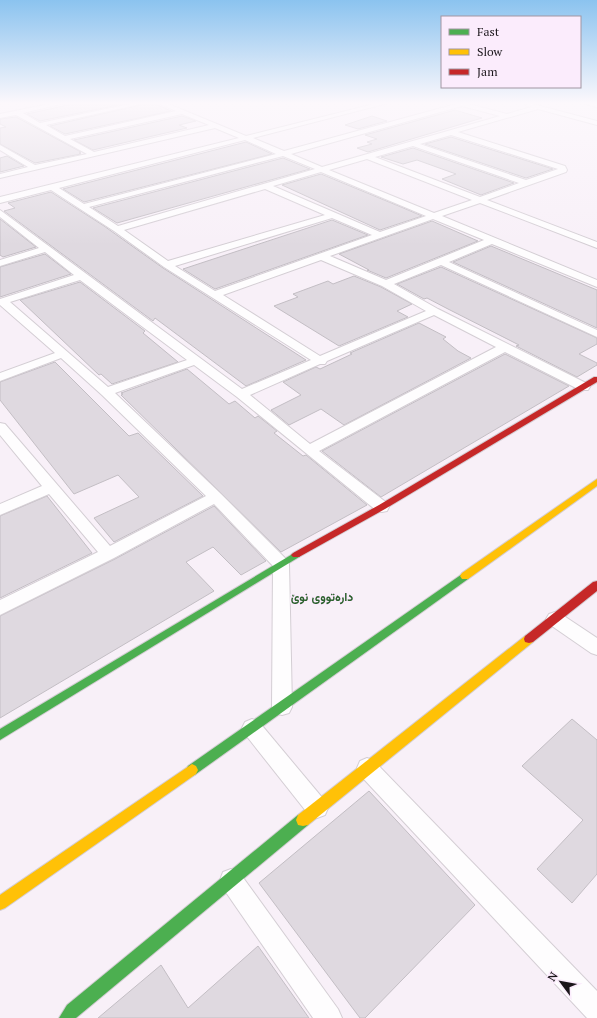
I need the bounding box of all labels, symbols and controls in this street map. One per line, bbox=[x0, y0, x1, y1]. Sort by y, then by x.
legend bbox=[441, 16, 581, 88]
text: Fast bbox=[477, 24, 500, 39]
text: Slow bbox=[477, 44, 503, 59]
text: Jam bbox=[477, 64, 498, 79]
district label: دارەتووی نوێ bbox=[291, 589, 353, 605]
north arrow bbox=[541, 962, 581, 1002]
text: N bbox=[544, 969, 561, 984]

